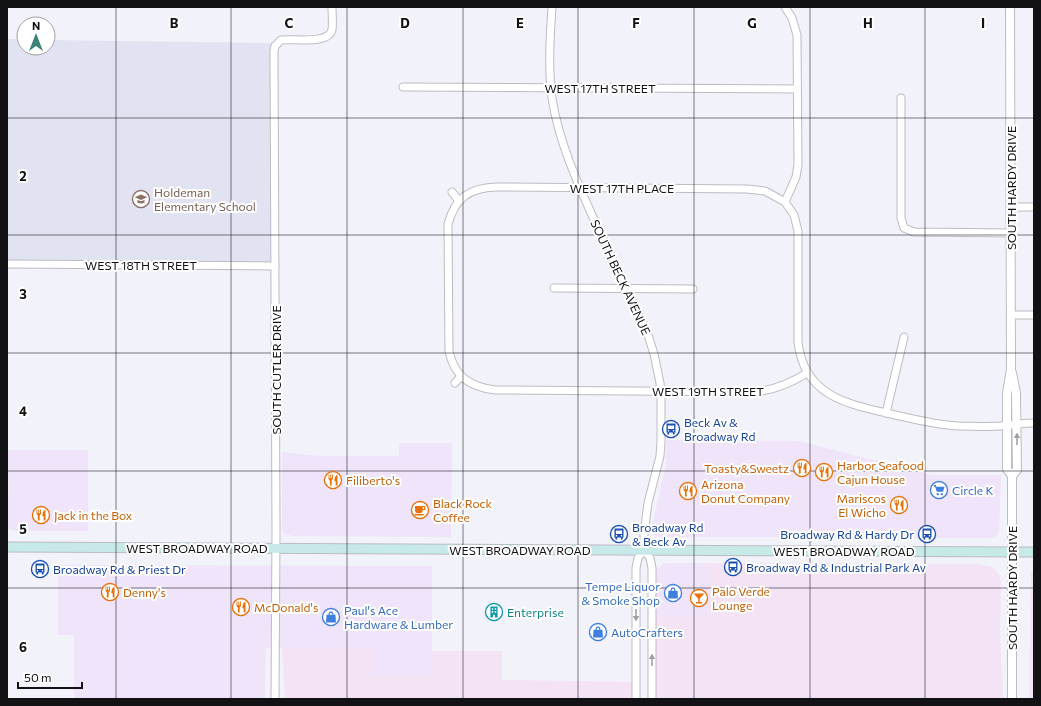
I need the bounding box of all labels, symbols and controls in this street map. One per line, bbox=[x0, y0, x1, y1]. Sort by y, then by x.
text: B bbox=[170, 15, 179, 31]
text: C bbox=[285, 15, 294, 31]
text: D bbox=[400, 15, 410, 31]
text: E bbox=[516, 15, 524, 31]
text: F bbox=[632, 15, 640, 31]
text: G bbox=[747, 15, 757, 31]
text: H bbox=[863, 15, 873, 31]
text: I bbox=[981, 15, 985, 31]
north arrow bbox=[16, 16, 56, 56]
text: N bbox=[32, 19, 40, 32]
street label: WEST 17TH STREET bbox=[544, 81, 656, 95]
street label: SOUTH HARDY DRIVE bbox=[1004, 126, 1018, 250]
text: 2 bbox=[19, 168, 27, 184]
street label: WEST 17TH PLACE bbox=[570, 181, 674, 195]
place label: Holdeman Elementary School bbox=[154, 185, 256, 213]
school or university icon: Holdeman Elementary School bbox=[131, 189, 151, 209]
street label: SOUTH BECK AVENUE bbox=[588, 217, 654, 337]
street label: WEST 18TH STREET bbox=[85, 258, 197, 272]
text: 3 bbox=[19, 286, 27, 302]
street label: SOUTH CUTLER DRIVE bbox=[269, 305, 283, 435]
street label: WEST 19TH STREET bbox=[652, 384, 764, 398]
text: 4 bbox=[19, 403, 27, 419]
place label: Beck Av & Broadway Rd bbox=[684, 415, 755, 443]
bus stop icon: Beck Av & Broadway Rd bbox=[661, 419, 681, 439]
one-way arrow bbox=[1014, 432, 1020, 445]
restaurant icon: Toasty&Sweetz bbox=[792, 458, 812, 478]
place label: Harbor Seafood Cajun House bbox=[837, 458, 924, 486]
place label: Toasty&Sweetz bbox=[704, 461, 789, 475]
restaurant icon: Harbor Seafood Cajun House bbox=[814, 462, 834, 482]
restaurant icon: Filiberto's bbox=[323, 470, 343, 490]
place label: Filiberto's bbox=[346, 473, 400, 487]
place label: Arizona Donut Company bbox=[701, 477, 790, 505]
supermarket icon: Circle K bbox=[929, 480, 949, 500]
restaurant icon: Arizona Donut Company bbox=[678, 481, 698, 501]
place label: Circle K bbox=[952, 483, 994, 497]
place label: Mariscos El Wicho bbox=[837, 491, 886, 519]
restaurant icon: Mariscos El Wicho bbox=[889, 495, 909, 515]
place label: Black Rock Coffee bbox=[433, 496, 493, 524]
cafe icon: Black Rock Coffee bbox=[410, 500, 430, 520]
restaurant icon: Jack in the Box bbox=[31, 505, 51, 525]
place label: Jack in the Box bbox=[54, 508, 133, 523]
place label: Broadway Rd & Beck Av bbox=[632, 520, 703, 548]
text: 5 bbox=[19, 521, 27, 537]
bus stop icon: Broadway Rd & Beck Av bbox=[609, 524, 629, 544]
bus stop icon: Broadway Rd & Hardy Dr bbox=[917, 524, 937, 544]
street label: SOUTH HARDY DRIVE bbox=[1005, 526, 1019, 650]
place label: Broadway Rd & Hardy Dr bbox=[780, 527, 914, 541]
street label: WEST BROADWAY ROAD bbox=[126, 541, 268, 555]
street label: WEST BROADWAY ROAD bbox=[449, 543, 591, 557]
street label: WEST BROADWAY ROAD bbox=[773, 544, 915, 558]
bus stop icon: Broadway Rd & Industrial Park Av bbox=[723, 557, 743, 577]
bus stop icon: Broadway Rd & Priest Dr bbox=[30, 559, 50, 579]
place label: Broadway Rd & Industrial Park Av bbox=[746, 560, 926, 574]
place label: Broadway Rd & Priest Dr bbox=[53, 562, 186, 576]
place label: Tempe Liquor & Smoke Shop bbox=[581, 579, 660, 607]
restaurant icon: Denny's bbox=[100, 582, 120, 602]
shop icon: Tempe Liquor & Smoke Shop bbox=[663, 583, 683, 603]
place label: Palo Verde Lounge bbox=[712, 584, 770, 612]
place label: Denny's bbox=[123, 585, 166, 599]
bar icon: Palo Verde Lounge bbox=[689, 588, 709, 608]
restaurant icon: McDonald's bbox=[231, 597, 251, 617]
place label: McDonald's bbox=[254, 600, 318, 614]
building icon: Enterprise bbox=[484, 602, 504, 622]
place label: Paul's Ace Hardware & Lumber bbox=[344, 603, 453, 631]
place label: Enterprise bbox=[507, 605, 564, 619]
shop icon: Paul's Ace Hardware & Lumber bbox=[321, 607, 341, 627]
one-way arrow bbox=[633, 609, 639, 622]
shop icon: AutoCrafters bbox=[588, 622, 608, 642]
place label: AutoCrafters bbox=[611, 625, 683, 639]
text: 6 bbox=[19, 639, 27, 655]
one-way arrow bbox=[649, 653, 655, 666]
scale bar bbox=[18, 664, 82, 690]
text: 50 m bbox=[24, 670, 52, 684]

